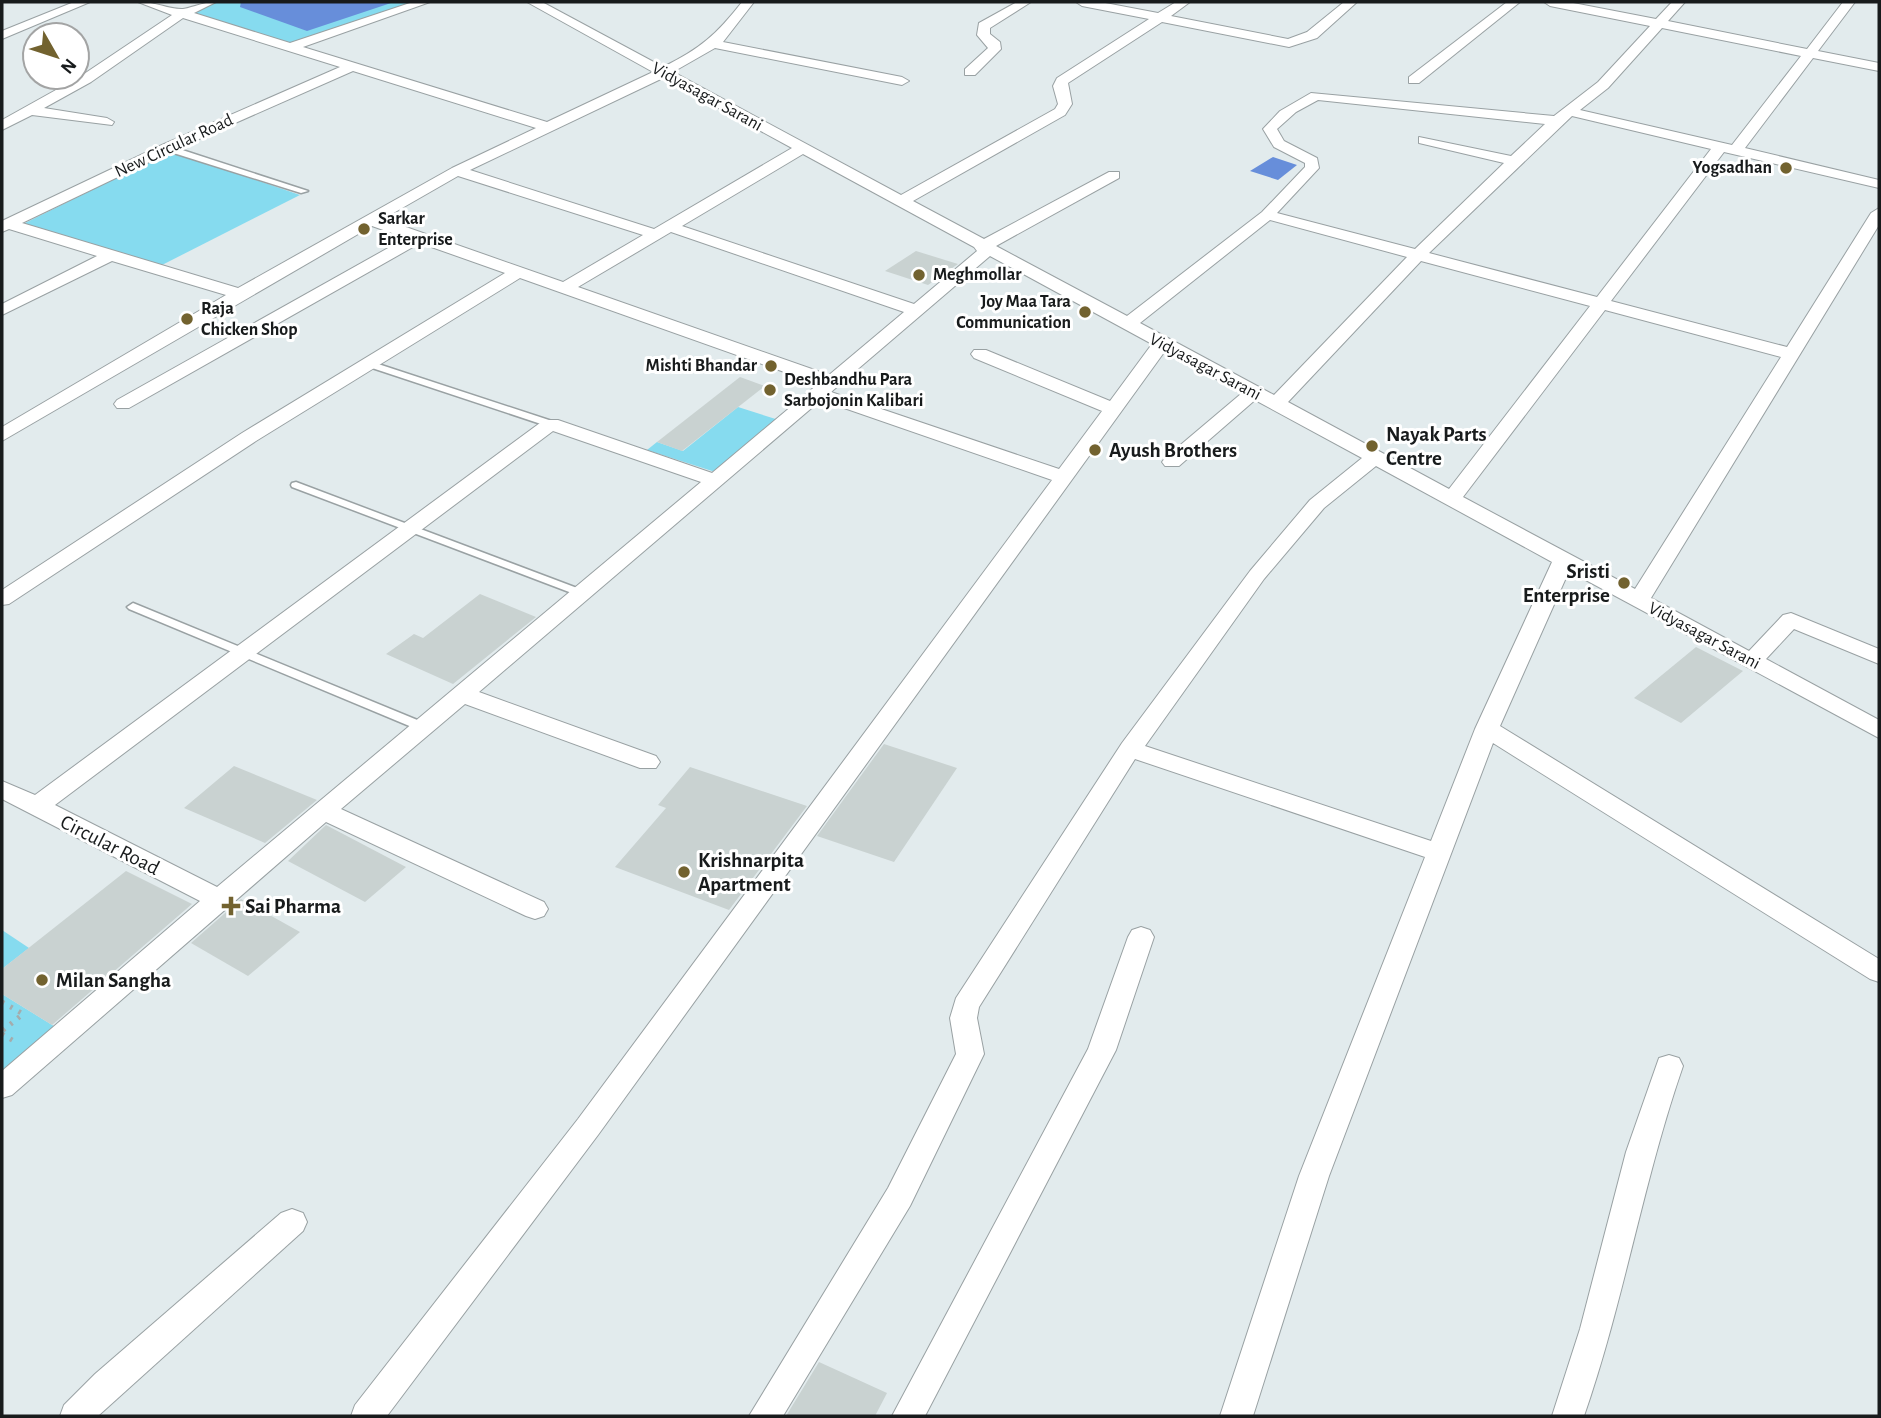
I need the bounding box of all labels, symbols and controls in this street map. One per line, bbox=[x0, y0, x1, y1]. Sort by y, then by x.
north arrow bbox=[21, 21, 91, 91]
text: N bbox=[57, 55, 80, 77]
street label: Vidyasagar Sarani bbox=[649, 59, 765, 135]
street label: New Circular Road bbox=[112, 111, 236, 181]
place label: Yogsadhan bbox=[1693, 159, 1772, 177]
marker: Yogsadhan bbox=[1778, 160, 1794, 176]
place label: Sarkar Enterprise bbox=[378, 210, 453, 249]
marker: Sarkar Enterprise bbox=[356, 221, 372, 237]
place label: Meghmollar bbox=[933, 266, 1022, 284]
marker: Meghmollar bbox=[911, 267, 927, 283]
place label: Joy Maa Tara Communication bbox=[956, 293, 1071, 332]
place label: Raja Chicken Shop bbox=[201, 300, 298, 339]
marker: Joy Maa Tara Communication bbox=[1077, 304, 1093, 320]
marker: Raja Chicken Shop bbox=[179, 311, 195, 327]
street label: Vidyasagar Sarani bbox=[1146, 330, 1264, 404]
place label: Mishti Bhandar bbox=[646, 357, 758, 375]
marker: Mishti Bhandar bbox=[763, 358, 779, 374]
place label: Deshbandhu Para Sarbojonin Kalibari bbox=[784, 371, 923, 410]
marker: Deshbandhu Para Sarbojonin Kalibari bbox=[762, 382, 778, 398]
place label: Nayak Parts Centre bbox=[1386, 424, 1487, 469]
marker: Nayak Parts Centre bbox=[1364, 438, 1380, 454]
place label: Ayush Brothers bbox=[1109, 440, 1237, 461]
marker: Ayush Brothers bbox=[1087, 442, 1103, 458]
place label: Sristi Enterprise bbox=[1523, 561, 1610, 606]
marker: Sristi Enterprise bbox=[1616, 575, 1632, 591]
street label: Vidyasagar Sarani bbox=[1645, 599, 1763, 673]
street label: Circular Road bbox=[57, 811, 163, 879]
place label: Krishnarpita Apartment bbox=[698, 850, 804, 895]
marker: Krishnarpita Apartment bbox=[676, 864, 692, 880]
place label: Sai Pharma bbox=[245, 896, 341, 917]
marker: Sai Pharma bbox=[223, 898, 239, 914]
place label: Milan Sangha bbox=[56, 970, 171, 991]
marker: Milan Sangha bbox=[34, 972, 50, 988]

